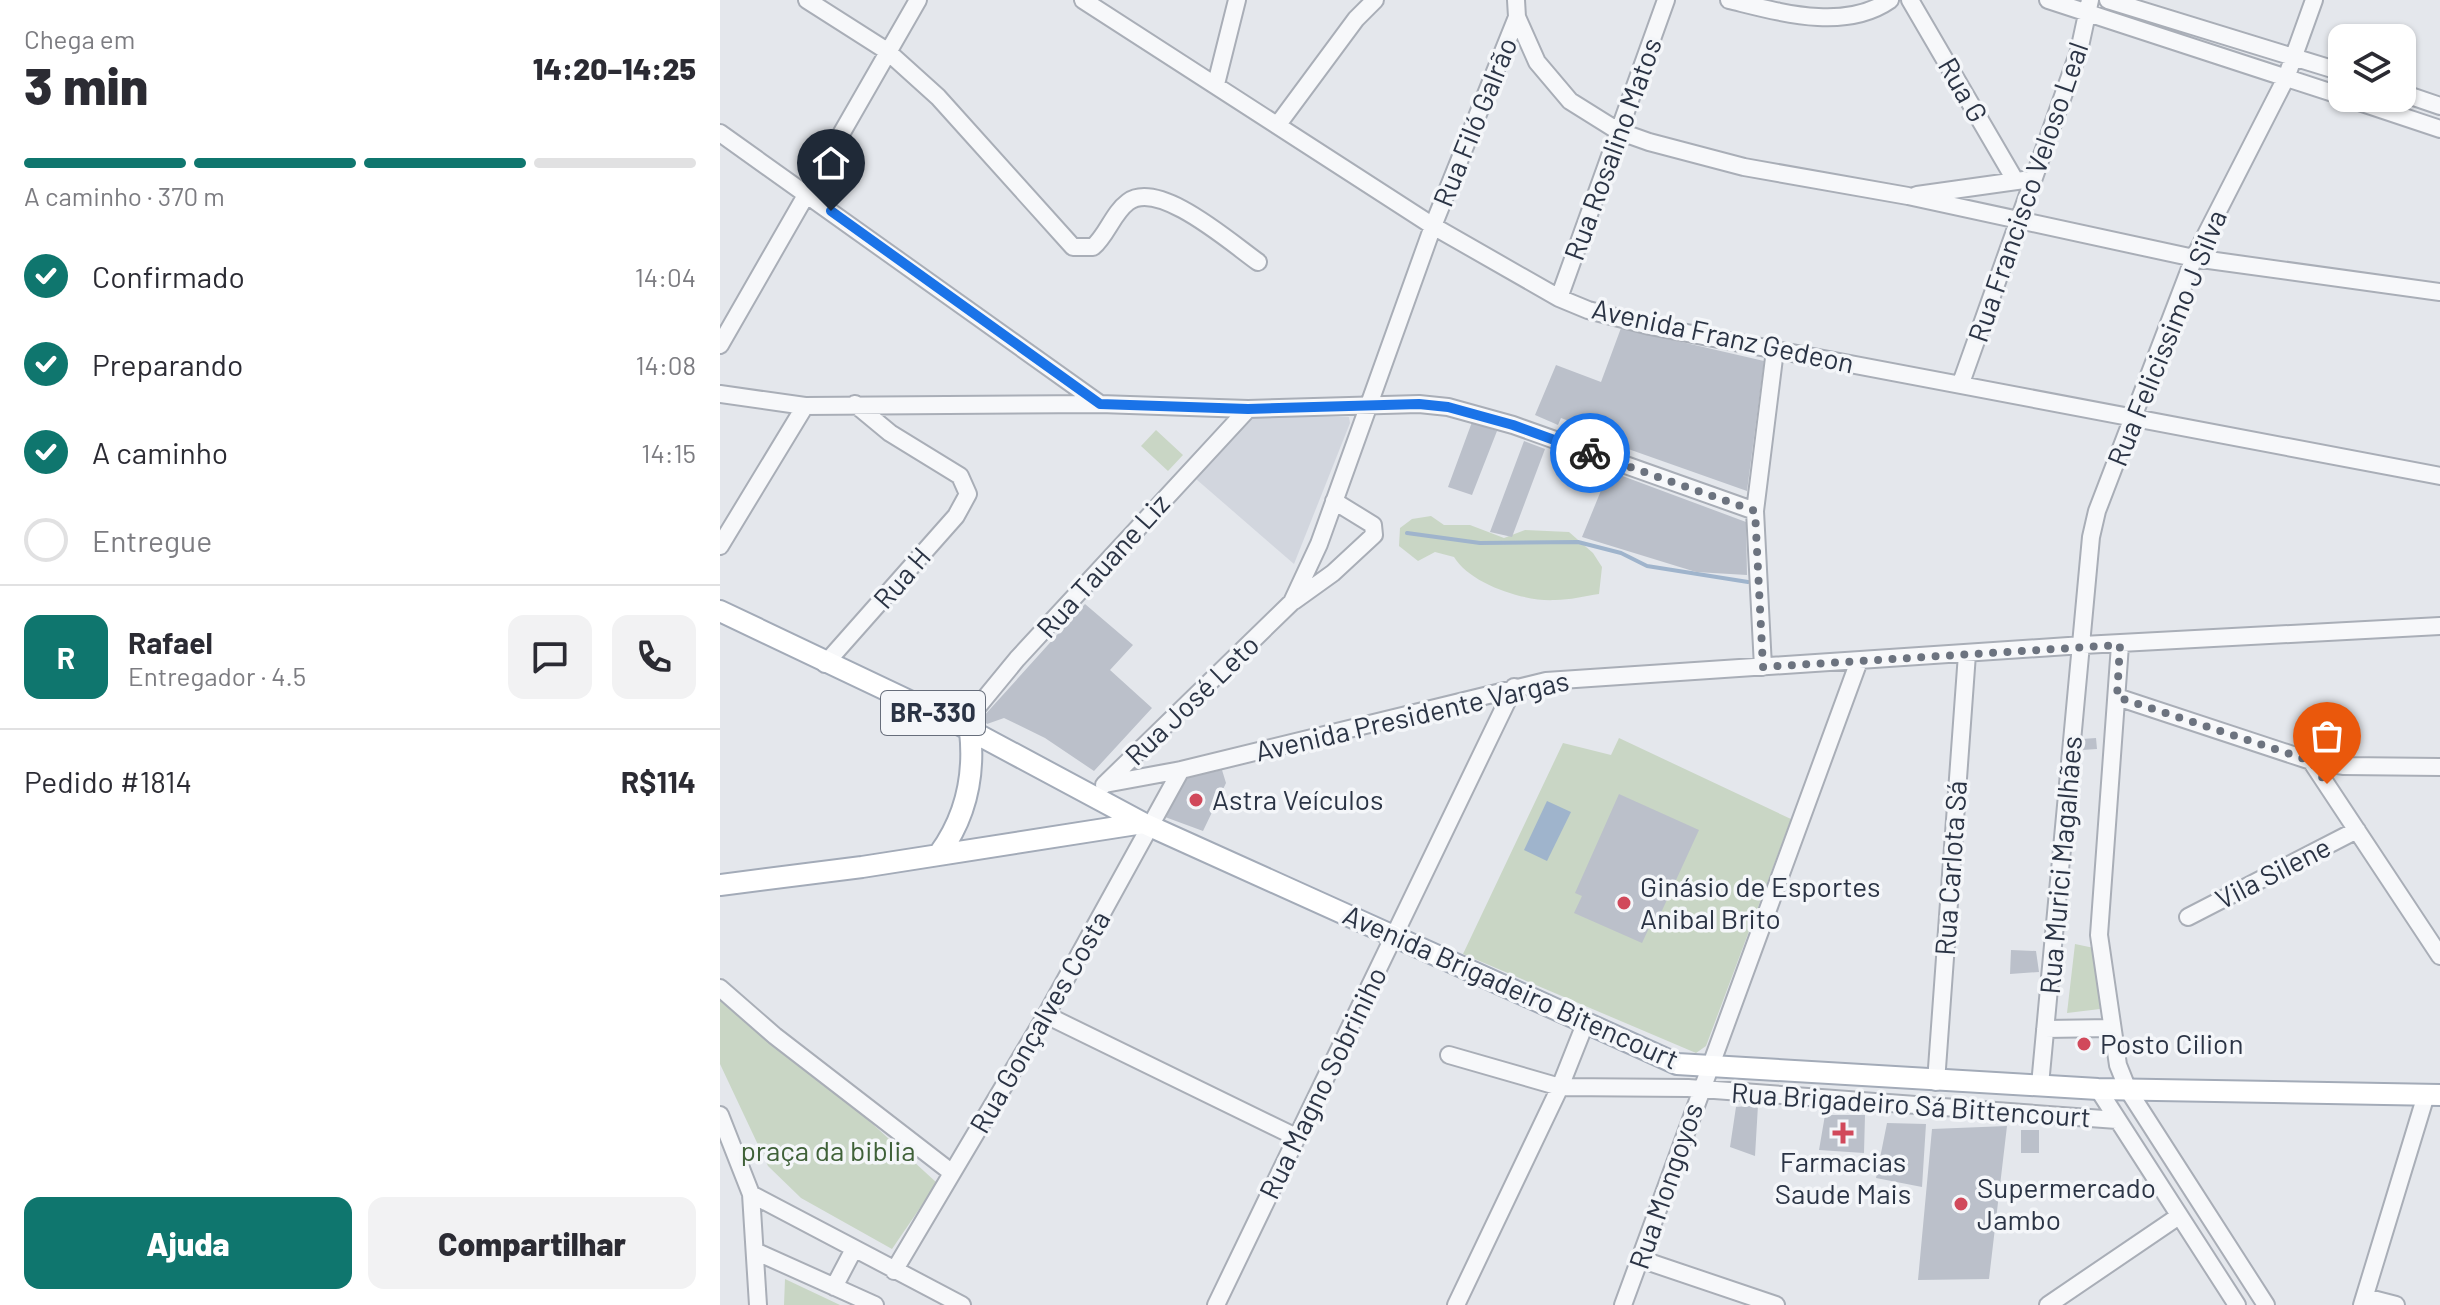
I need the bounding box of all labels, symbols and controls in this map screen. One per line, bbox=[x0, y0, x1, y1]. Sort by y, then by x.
text: Chega em bbox=[24, 23, 135, 54]
map controls bbox=[2328, 24, 2416, 112]
button: layers bbox=[2328, 24, 2416, 112]
street label: Rua Filó Galrão bbox=[1425, 32, 1523, 211]
street label: Rua Rosalino Matos bbox=[1556, 33, 1668, 265]
street label: Rua Francisco Veloso Leal bbox=[1960, 37, 2094, 346]
text: 14:20–14:25 bbox=[533, 50, 696, 86]
street label: Rua G bbox=[1932, 51, 1996, 128]
text: 3 min bbox=[24, 53, 148, 115]
pin bbox=[797, 129, 865, 211]
icon: home bbox=[809, 141, 853, 185]
text: A caminho · 370 m bbox=[24, 180, 225, 211]
street label: Rua Felicissimo J Silva bbox=[2099, 204, 2233, 471]
icon: check bbox=[24, 254, 68, 298]
text: Confirmado bbox=[92, 258, 245, 294]
text: 14:04 bbox=[635, 261, 696, 292]
street label: Avenida Franz Gedeon bbox=[1589, 291, 1857, 379]
icon: check bbox=[24, 342, 68, 386]
text: Preparando bbox=[92, 346, 243, 382]
text: 14:08 bbox=[636, 349, 696, 380]
courier bbox=[1550, 413, 1630, 493]
icon: check bbox=[24, 430, 68, 474]
icon: bike bbox=[1568, 431, 1612, 475]
text: A caminho bbox=[92, 434, 228, 470]
text: 14:15 bbox=[641, 437, 696, 468]
street label: Rua Tauane Liz bbox=[1029, 486, 1176, 644]
text: Entregue bbox=[92, 522, 212, 558]
street label: Rua H bbox=[865, 540, 937, 615]
button: chat bbox=[508, 615, 592, 699]
button: phone bbox=[612, 615, 696, 699]
text: Rafael bbox=[128, 624, 213, 660]
street label: Rua José Leto bbox=[1117, 627, 1265, 772]
text: R bbox=[57, 639, 75, 675]
text: Entregador · 4.5 bbox=[128, 660, 306, 691]
street label: Avenida Presidente Vargas bbox=[1252, 662, 1572, 768]
road number: BR-330 bbox=[881, 691, 985, 735]
pin bbox=[2293, 702, 2361, 784]
icon: bag bbox=[2305, 714, 2349, 758]
street label: Rua Murici Magalhães bbox=[2032, 734, 2088, 995]
text: Pedido #1814 bbox=[24, 763, 192, 799]
text: R$114 bbox=[621, 763, 696, 799]
street label: Rua Carlota Sá bbox=[1927, 779, 1973, 957]
place label: Astra Veículos bbox=[1212, 782, 1383, 816]
marker: Astra Veículos bbox=[1187, 791, 1205, 809]
street label: Vila Silene bbox=[2209, 829, 2336, 916]
place label: Ginásio de Esportes Anibal Brito bbox=[1640, 869, 1880, 935]
marker: Ginásio de Esportes Anibal Brito bbox=[1615, 894, 1633, 912]
street label: Avenida Brigadeiro Bitencourt bbox=[1338, 897, 1684, 1076]
street label: Rua Gonçalves Costa bbox=[962, 904, 1117, 1139]
street label: Rua Magno Sobriniho bbox=[1251, 961, 1393, 1204]
place label: Posto Cilion bbox=[2100, 1026, 2243, 1060]
marker: Posto Cilion bbox=[2075, 1035, 2093, 1053]
street label: Rua Brigadeiro Sá Bittencourt bbox=[1730, 1074, 2092, 1134]
street label: Rua Mongoyos bbox=[1621, 1098, 1709, 1273]
marker: Farmacias Saude Mais bbox=[1834, 1124, 1852, 1142]
park label: praça da biblia bbox=[740, 1133, 916, 1167]
place label: Farmacias Saude Mais bbox=[1775, 1144, 1911, 1210]
place label: Supermercado Jambo bbox=[1977, 1170, 2156, 1236]
marker: Supermercado Jambo bbox=[1952, 1195, 1970, 1213]
button: Ajuda bbox=[24, 1197, 352, 1289]
button: Compartilhar bbox=[368, 1197, 696, 1289]

